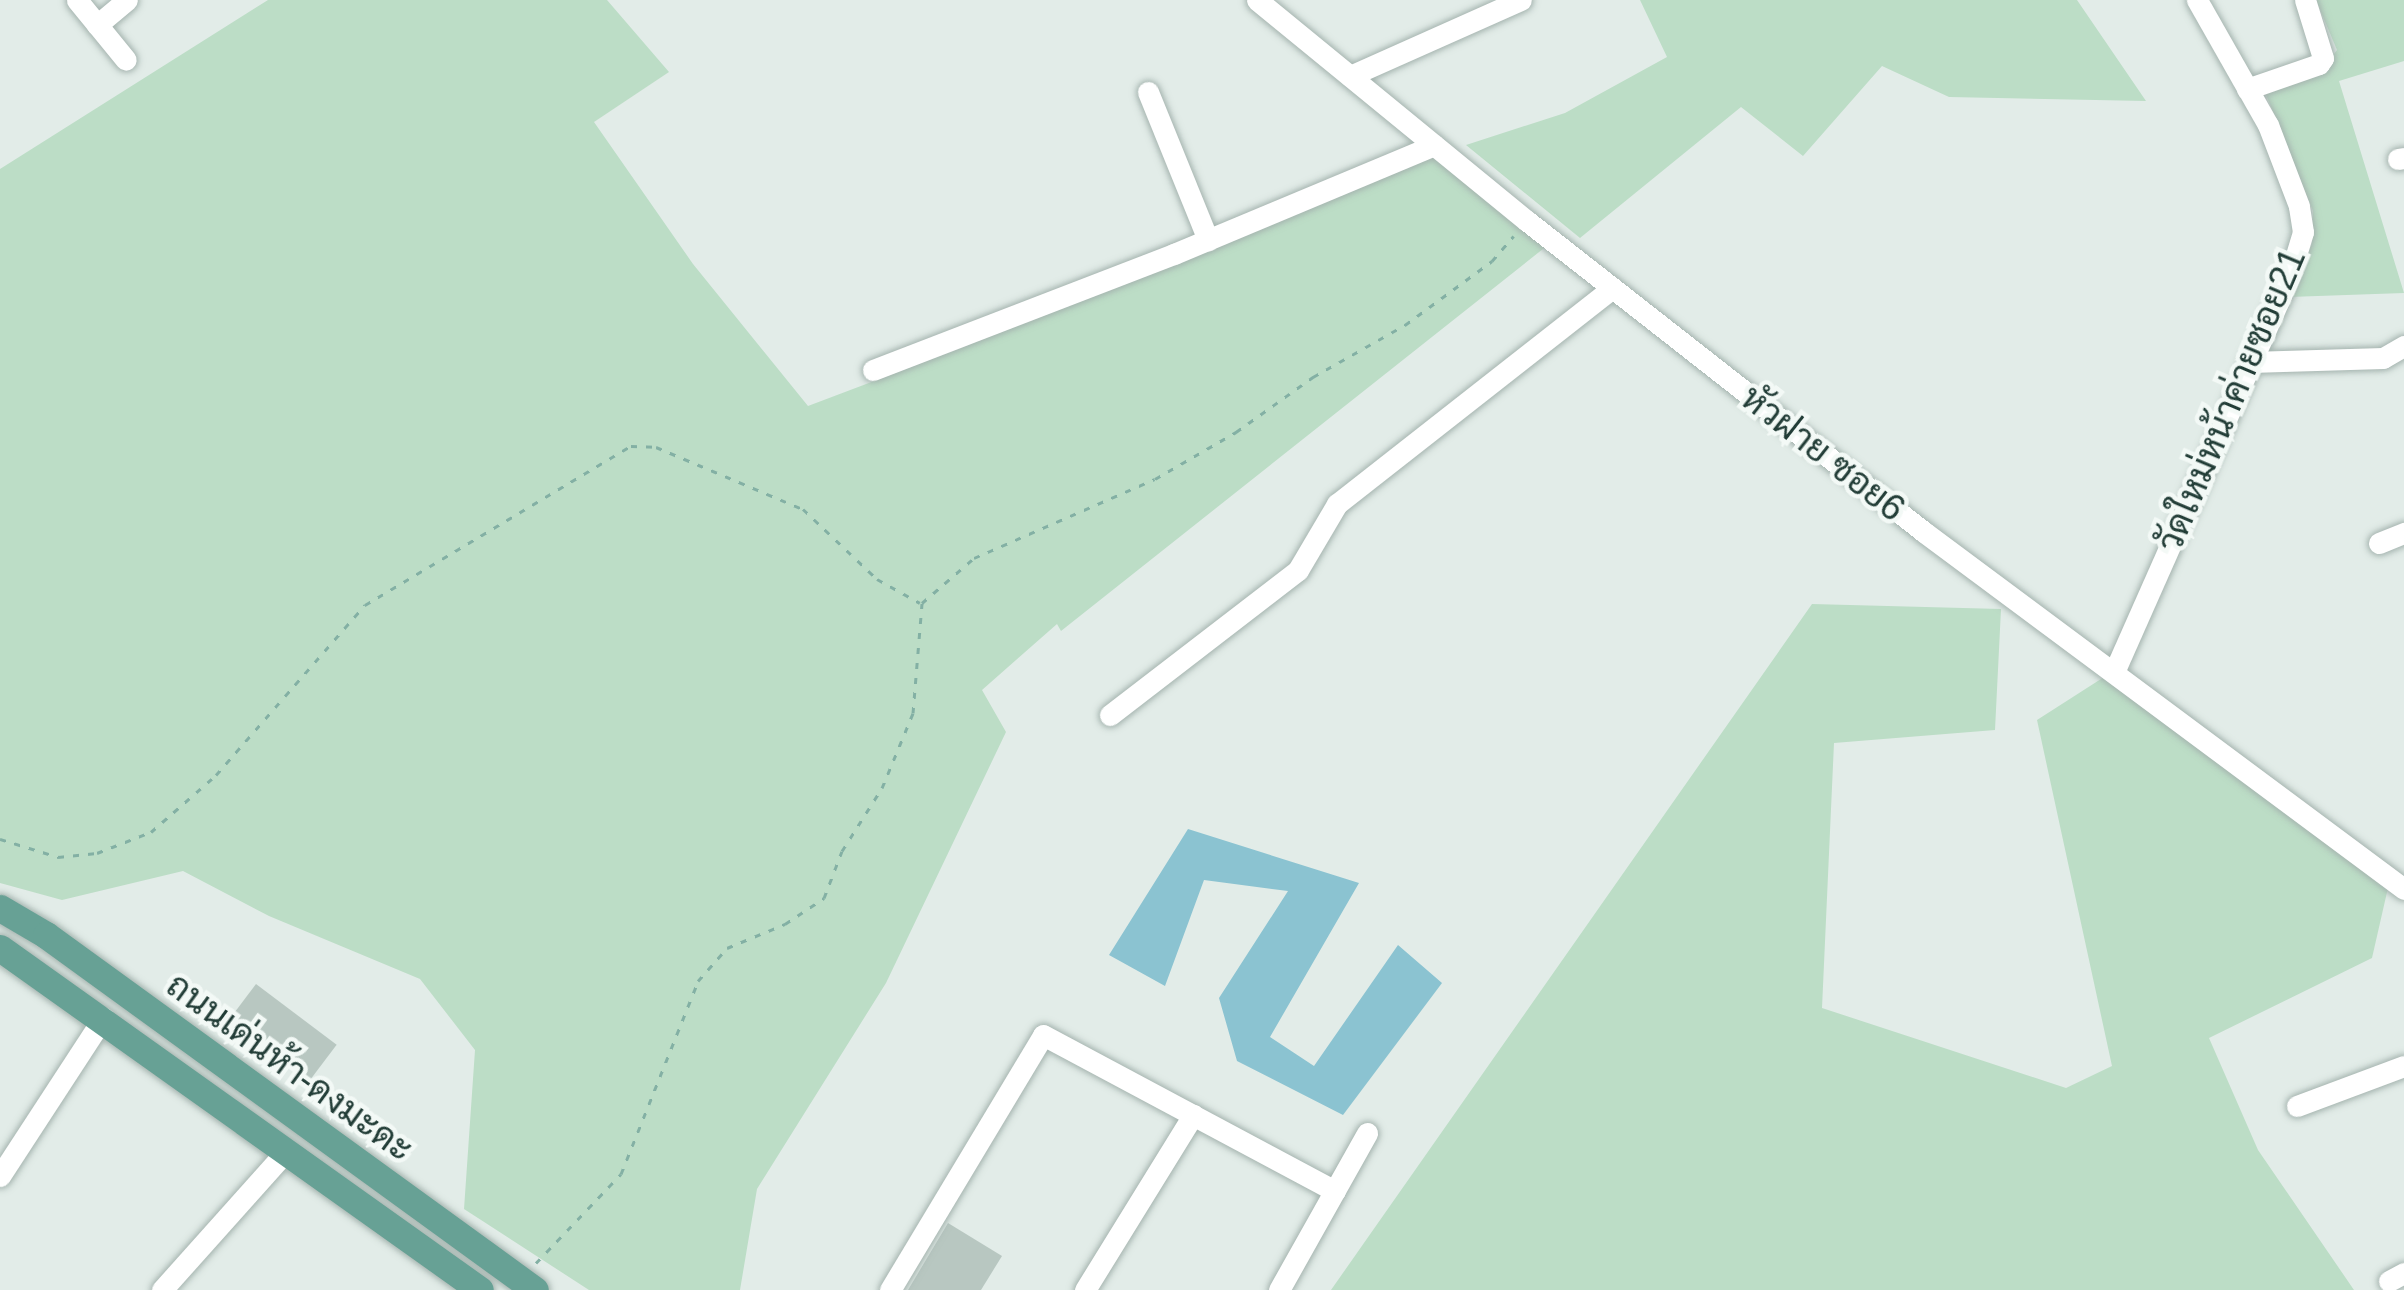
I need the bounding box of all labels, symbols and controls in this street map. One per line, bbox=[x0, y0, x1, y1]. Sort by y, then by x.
street label: วัดใหม่หน้าค่ายซอย21 bbox=[2148, 242, 2314, 558]
street label: หัวฝาย ซอย6 bbox=[1733, 376, 1913, 530]
street label: ถนนเด่นห้า-ดงมะดะ bbox=[158, 963, 422, 1171]

